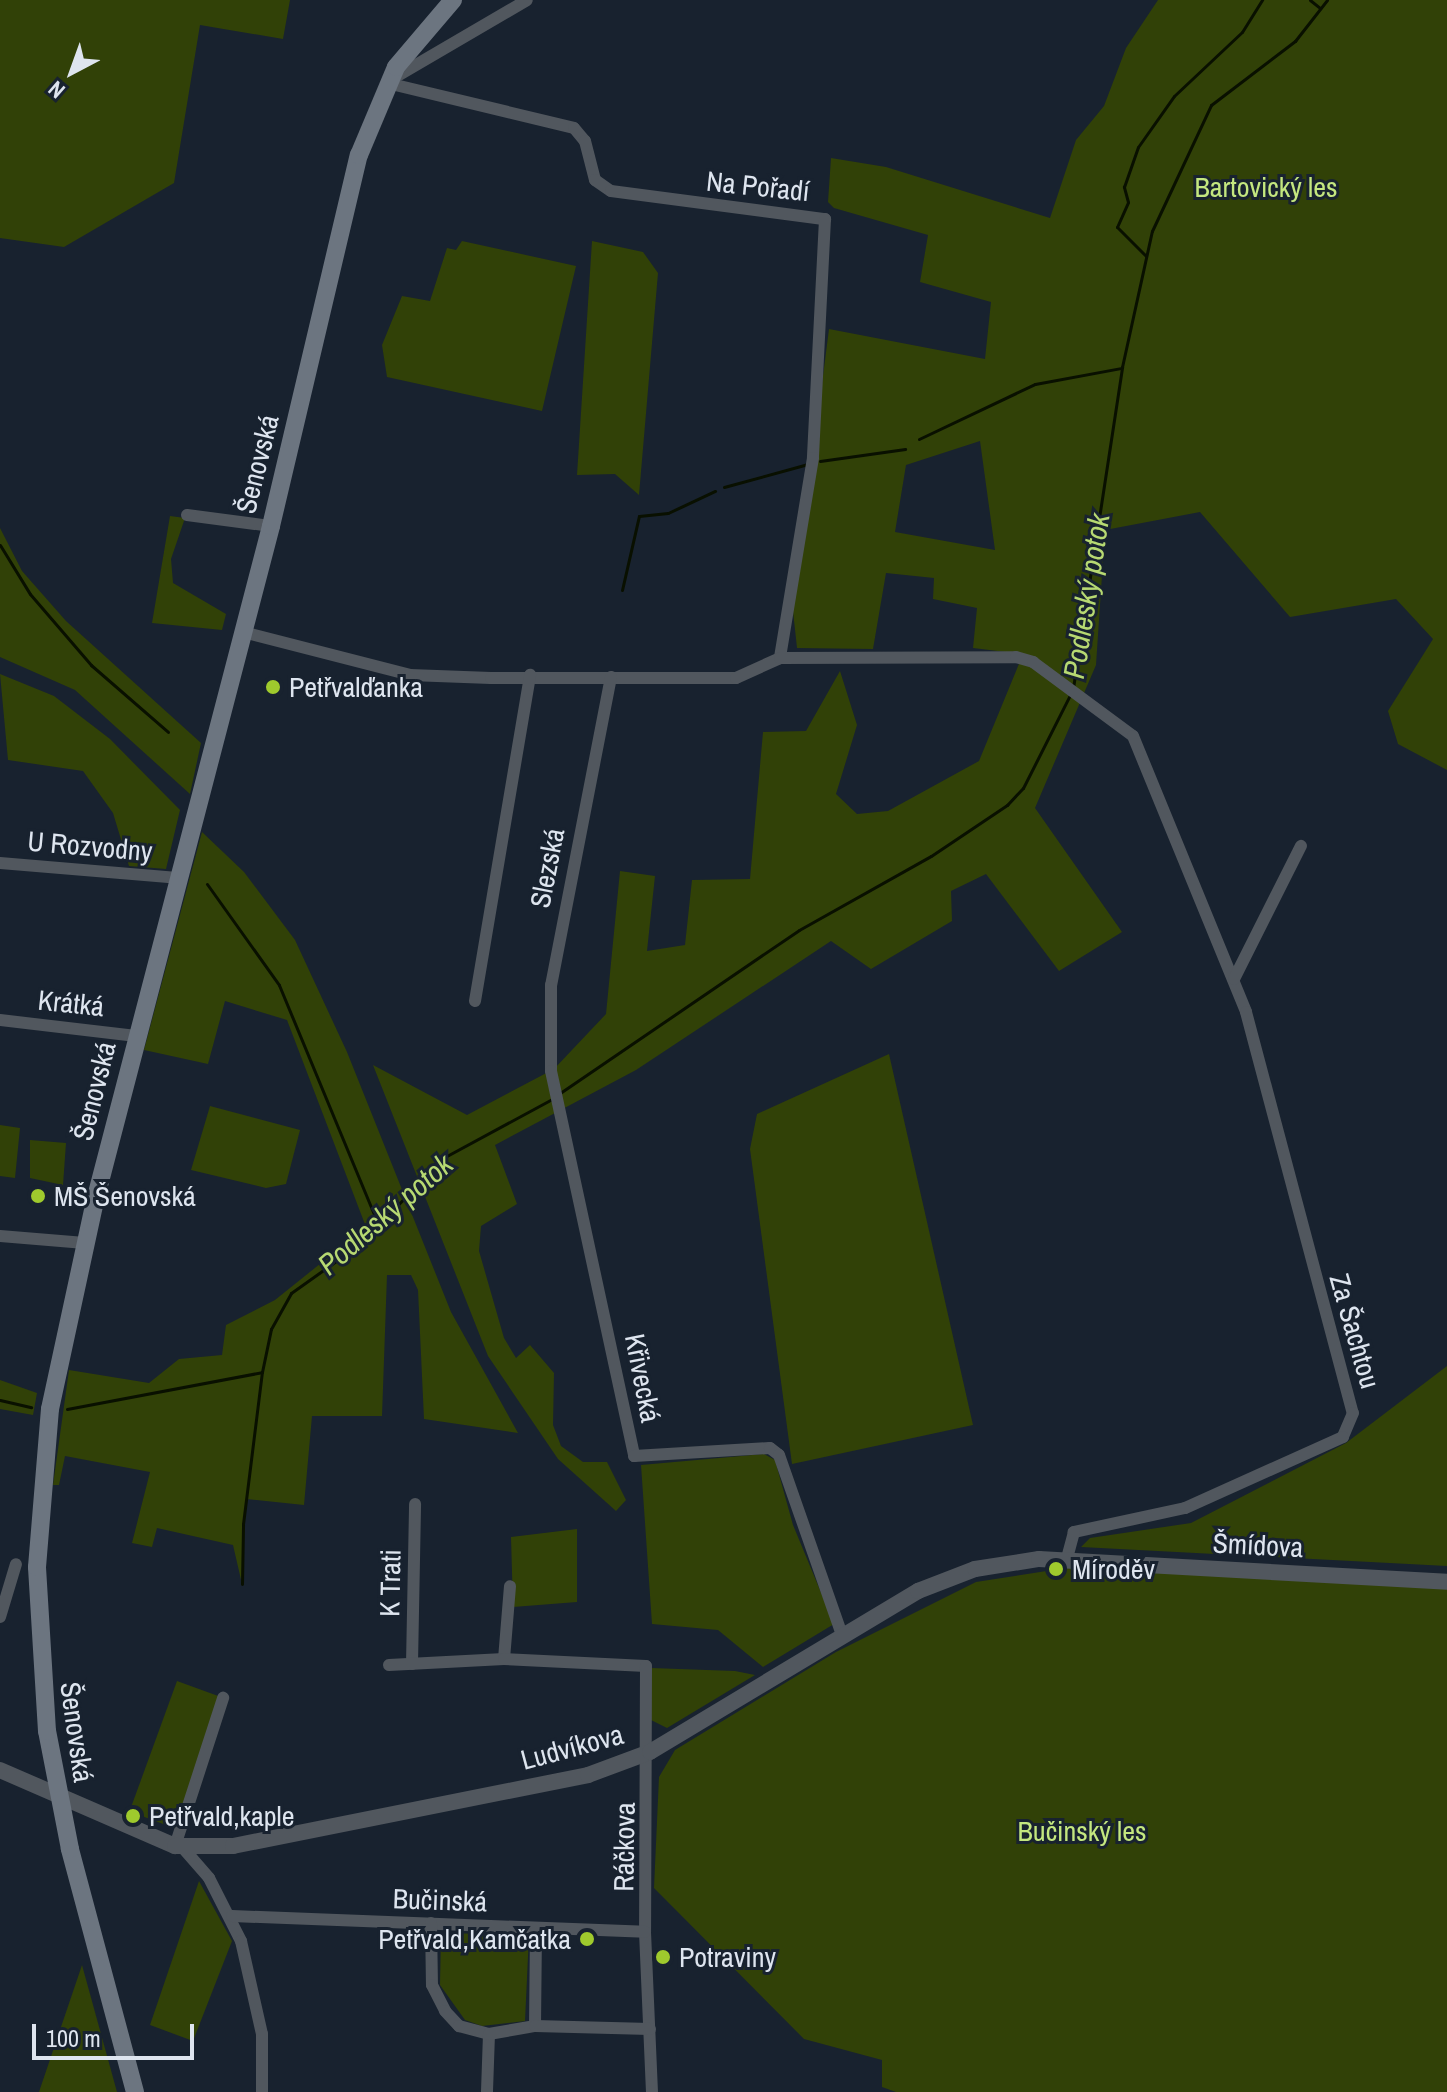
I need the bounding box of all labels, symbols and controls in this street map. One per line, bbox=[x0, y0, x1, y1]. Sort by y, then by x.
north arrow bbox=[32, 32, 112, 112]
text: N bbox=[41, 75, 71, 106]
street label: Na Pořadí bbox=[705, 164, 811, 208]
park label: Bartovický les bbox=[1195, 170, 1337, 204]
street label: Šenovská bbox=[229, 411, 285, 517]
water label: Podleský potok bbox=[1055, 511, 1117, 681]
place label: Petřvalďanka bbox=[289, 670, 423, 704]
marker: Petřvalďanka bbox=[264, 678, 282, 696]
street label: U Rozvodny bbox=[26, 824, 154, 868]
street label: Slezská bbox=[523, 825, 571, 911]
street label: Krátká bbox=[36, 983, 106, 1023]
street label: Šenovská bbox=[66, 1038, 122, 1144]
water label: Podleský potok bbox=[310, 1146, 460, 1282]
place label: MŠ Šenovská bbox=[54, 1179, 196, 1213]
marker: MŠ Šenovská bbox=[29, 1187, 47, 1205]
street label: Za Šachtou bbox=[1323, 1270, 1387, 1392]
street label: Křivecká bbox=[618, 1331, 668, 1425]
street label: Šmídova bbox=[1212, 1526, 1304, 1564]
street label: K Trati bbox=[373, 1549, 407, 1617]
place label: Míroděv bbox=[1072, 1552, 1155, 1586]
marker: Míroděv bbox=[1047, 1560, 1065, 1578]
street label: Šenovská bbox=[53, 1680, 101, 1784]
street label: Ludvíkova bbox=[517, 1717, 627, 1777]
place label: Petřvald,kaple bbox=[149, 1799, 294, 1833]
street label: Ráčkova bbox=[606, 1802, 642, 1892]
marker: Petřvald,kaple bbox=[124, 1807, 142, 1825]
park label: Bučinský les bbox=[1018, 1814, 1146, 1848]
street label: Bučinská bbox=[392, 1882, 488, 1918]
place label: Petřvald,Kamčatka bbox=[378, 1922, 571, 1956]
marker: Petřvald,Kamčatka bbox=[578, 1930, 596, 1948]
place label: Potraviny bbox=[679, 1940, 776, 1974]
marker: Potraviny bbox=[654, 1948, 672, 1966]
scale bar bbox=[36, 2008, 198, 2058]
text: 100 m bbox=[46, 2022, 101, 2054]

